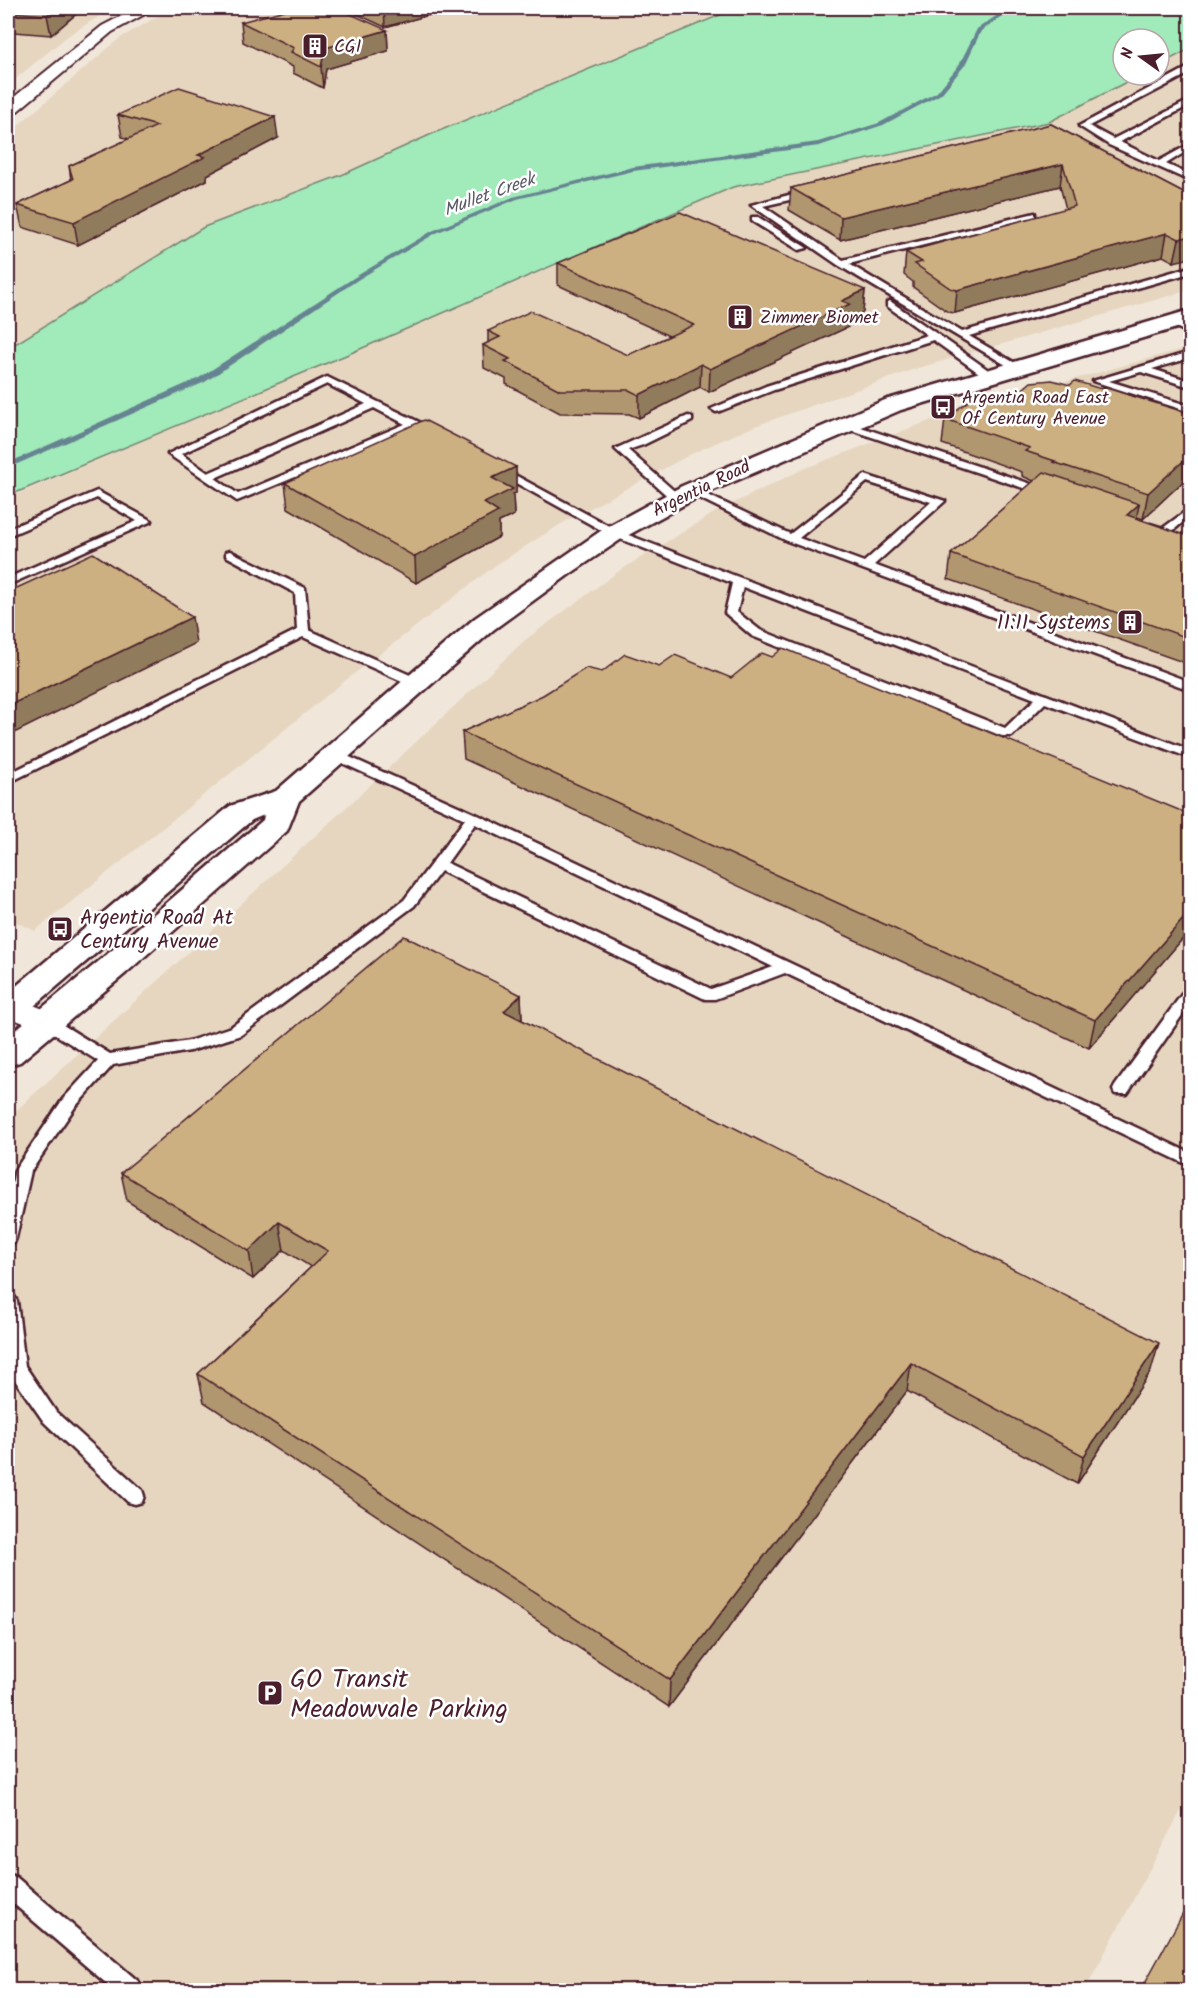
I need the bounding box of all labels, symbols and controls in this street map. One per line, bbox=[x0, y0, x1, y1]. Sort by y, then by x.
north arrow bbox=[1111, 27, 1171, 87]
building icon: CGI bbox=[300, 31, 330, 61]
place label: CGI bbox=[334, 33, 361, 62]
text: N bbox=[1115, 45, 1141, 62]
water label: Mullet Creek bbox=[440, 165, 542, 225]
building icon: Zimmer Biomet bbox=[725, 302, 755, 332]
place label: Zimmer Biomet bbox=[760, 304, 880, 333]
place label: Argentia Road East Of Century Avenue bbox=[962, 384, 1110, 434]
bus stop icon: Argentia Road East Of Century Avenue bbox=[928, 392, 958, 422]
street label: Argentia Road bbox=[648, 453, 757, 526]
place label: 11:11 Systems bbox=[997, 607, 1110, 640]
building icon: 11:11 Systems bbox=[1115, 607, 1145, 637]
place label: Argentia Road At Century Avenue bbox=[80, 902, 234, 959]
bus stop icon: Argentia Road At Century Avenue bbox=[45, 914, 75, 944]
place label: GO Transit Meadowvale Parking bbox=[290, 1659, 508, 1731]
parking icon: GO Transit Meadowvale Parking bbox=[255, 1678, 285, 1708]

